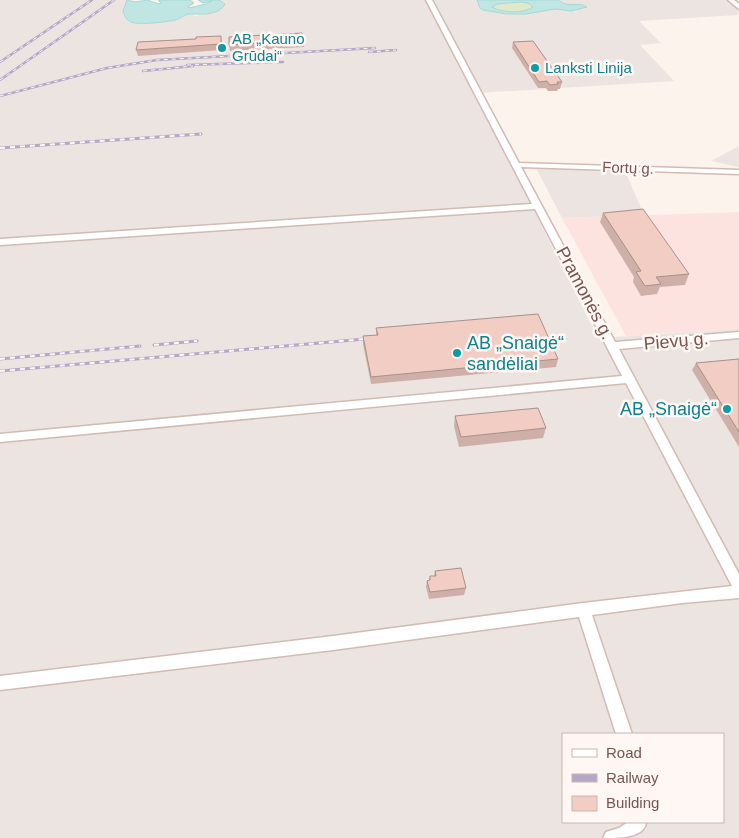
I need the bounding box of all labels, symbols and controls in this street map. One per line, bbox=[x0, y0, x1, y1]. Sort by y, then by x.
place label: AB „Kauno Grūdai“ bbox=[232, 30, 305, 64]
marker: AB „Kauno Grūdai“ bbox=[216, 42, 228, 54]
place label: Lanksti Linija bbox=[545, 59, 632, 76]
marker: Lanksti Linija bbox=[529, 62, 541, 74]
street label: Fortų g. bbox=[602, 158, 654, 177]
street label: Pramonės g. bbox=[552, 243, 618, 343]
street label: Pievų g. bbox=[643, 328, 709, 354]
place label: AB „Snaigė“ sandėliai bbox=[467, 333, 564, 374]
marker: AB „Snaigė“ sandėliai bbox=[451, 347, 463, 359]
place label: AB „Snaigė“ bbox=[620, 399, 717, 419]
marker: AB „Snaigė“ bbox=[721, 403, 733, 415]
legend bbox=[562, 733, 724, 823]
text: Road bbox=[606, 744, 642, 761]
text: Railway bbox=[606, 769, 659, 786]
text: Building bbox=[606, 794, 659, 811]

